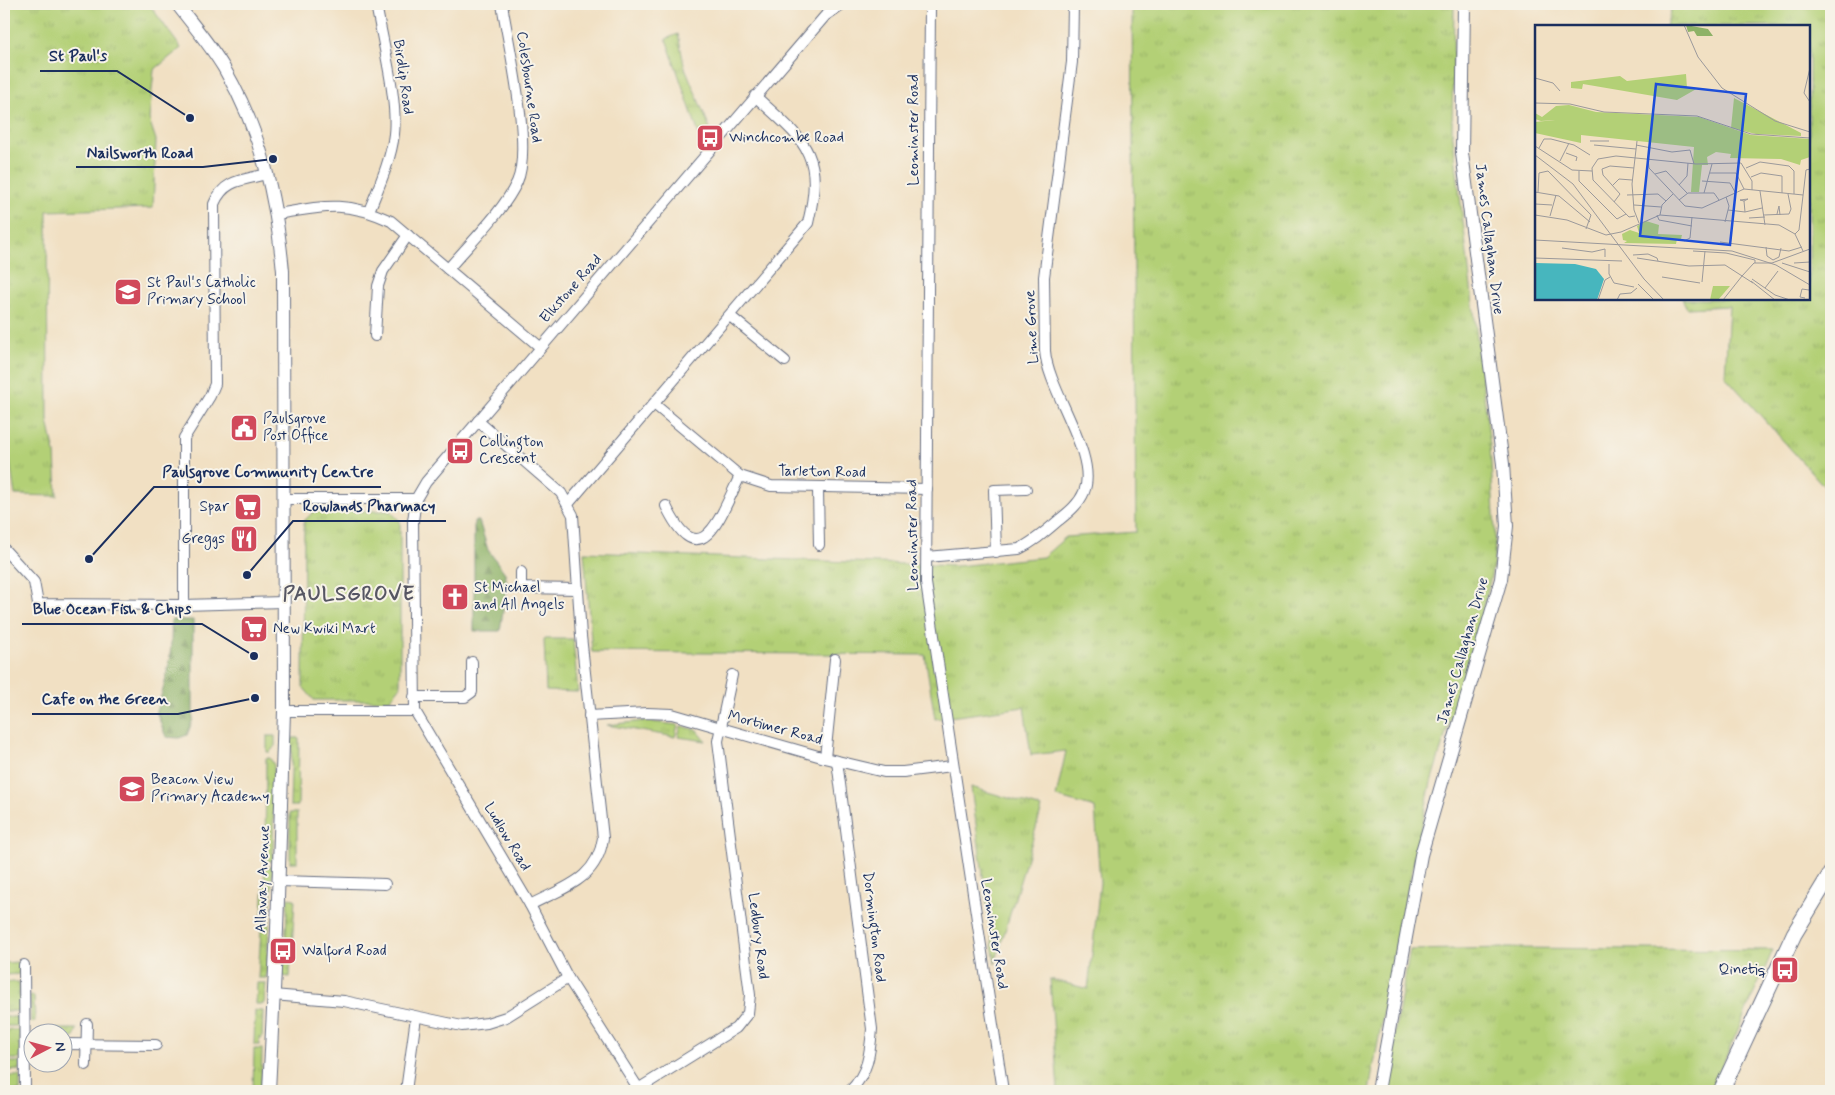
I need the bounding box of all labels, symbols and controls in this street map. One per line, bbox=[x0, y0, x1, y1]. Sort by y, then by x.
inset map bbox=[1535, 25, 1810, 300]
street label: Colesbourne Road bbox=[511, 30, 547, 144]
street label: Birdlip Road bbox=[388, 38, 418, 116]
callout: St Paul's bbox=[40, 40, 117, 71]
text: St Paul's bbox=[49, 46, 108, 67]
street label: Leominster Road bbox=[904, 74, 924, 186]
bus stop icon: Winchcombe Road bbox=[695, 123, 725, 153]
place label: Winchcombe Road bbox=[729, 128, 844, 148]
callout: Nailsworth Road bbox=[76, 136, 203, 167]
text: Nailsworth Road bbox=[87, 143, 193, 164]
street label: James Callaghan Drive bbox=[1470, 162, 1508, 316]
street label: Elkstone Road bbox=[535, 250, 607, 328]
place label: St Paul's Catholic Primary School bbox=[147, 273, 256, 310]
school or university icon: St Paul's Catholic Primary School bbox=[113, 277, 143, 307]
street label: Lime Grove bbox=[1020, 289, 1044, 365]
place label: Paulsgrove Post Office bbox=[263, 409, 328, 446]
public building icon: Paulsgrove Post Office bbox=[229, 413, 259, 443]
place label: Collington Crescent bbox=[479, 432, 544, 469]
bus stop icon: Collington Crescent bbox=[445, 436, 475, 466]
callout: Paulsgrove Community Centre bbox=[154, 456, 381, 487]
street label: Tarleton Road bbox=[778, 461, 866, 483]
text: Paulsgrove Community Centre bbox=[162, 462, 374, 484]
street label: Leominster Road bbox=[902, 479, 924, 591]
callout: Rowlands Pharmacy bbox=[293, 490, 446, 521]
supermarket icon: Spar bbox=[233, 492, 263, 522]
text: Rowlands Pharmacy bbox=[303, 496, 435, 517]
place label: Spar bbox=[199, 497, 229, 517]
restaurant icon: Greggs bbox=[229, 524, 259, 554]
place label: Greggs bbox=[181, 529, 225, 550]
street label: James Callaghan Drive bbox=[1432, 575, 1494, 727]
place label: St Michael and All Angels bbox=[474, 578, 565, 616]
district label: PAULSGROVE bbox=[283, 581, 415, 608]
church icon: St Michael and All Angels bbox=[440, 582, 470, 612]
callout: Blue Ocean Fish & Chips bbox=[22, 593, 202, 624]
text: Blue Ocean Fish & Chips bbox=[33, 599, 192, 620]
supermarket icon: New Kwiki Mart bbox=[239, 614, 269, 644]
place label: New Kwiki Mart bbox=[273, 619, 376, 639]
callout: Cafe on the Green bbox=[32, 683, 178, 714]
text: Cafe on the Green bbox=[41, 689, 169, 710]
street label: Mortimer Road bbox=[725, 706, 825, 750]
place label: Beacon View Primary Academy bbox=[151, 770, 270, 807]
school or university icon: Beacon View Primary Academy bbox=[117, 774, 147, 804]
street label: Ludlow Road bbox=[479, 799, 535, 875]
street label: Allaway Avenue bbox=[251, 825, 275, 933]
street label: Dormington Road bbox=[856, 871, 891, 984]
street label: Leominster Road bbox=[975, 877, 1013, 991]
street label: Ledbury Road bbox=[743, 892, 773, 980]
bus stop icon: Walford Road bbox=[268, 936, 298, 966]
place label: Walford Road bbox=[302, 941, 387, 963]
bus stop icon: Qinetiq bbox=[1770, 955, 1800, 985]
place label: Qinetiq bbox=[1718, 960, 1766, 980]
north arrow bbox=[22, 1022, 72, 1072]
text: N bbox=[50, 1041, 69, 1052]

